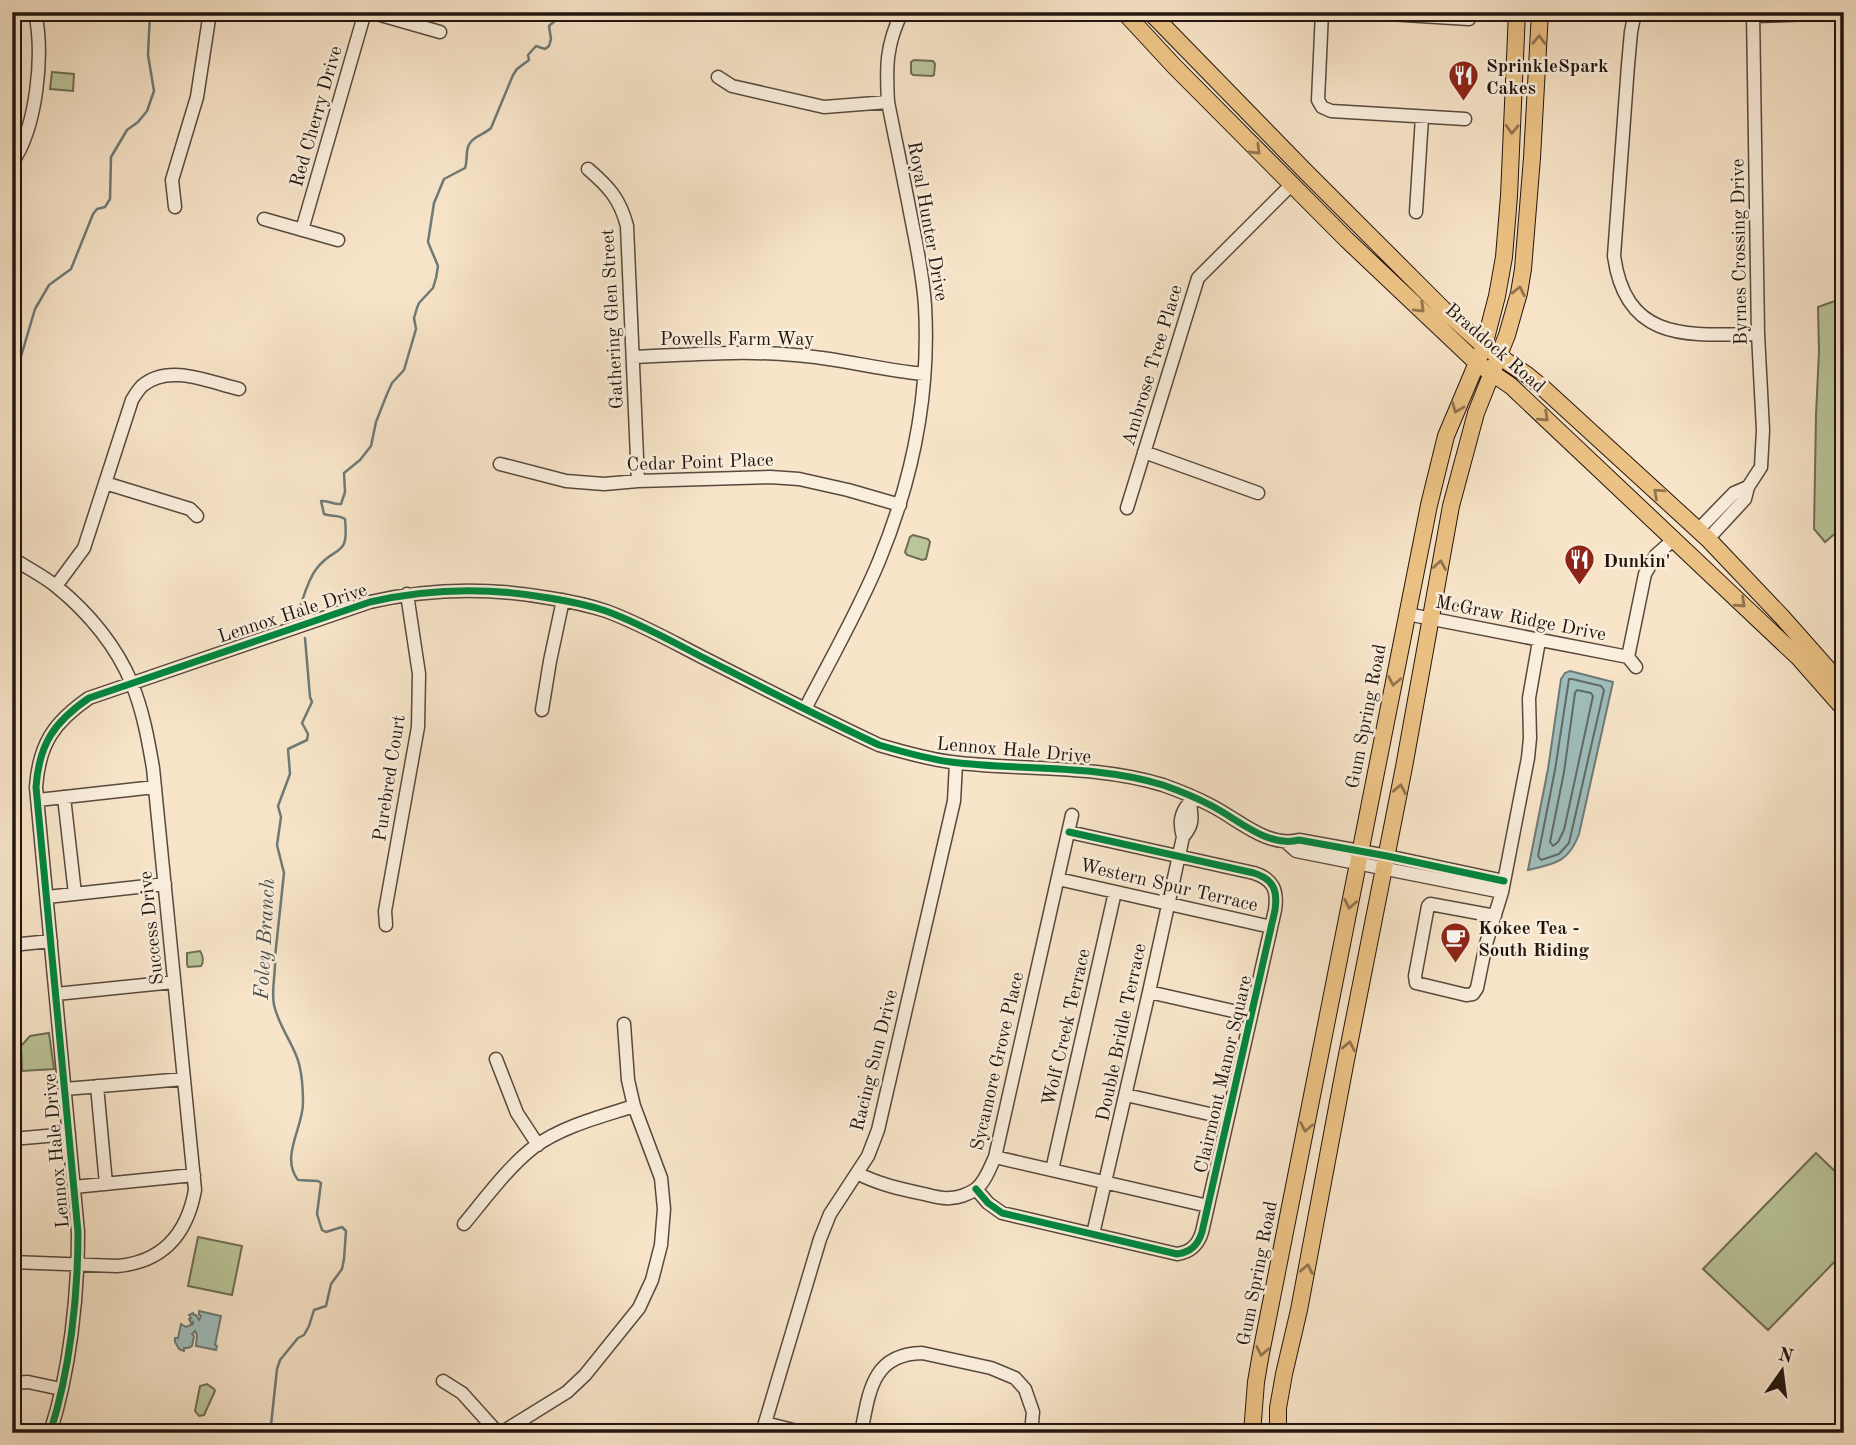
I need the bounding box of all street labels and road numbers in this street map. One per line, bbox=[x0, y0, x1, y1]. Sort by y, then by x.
street label: Red Cherry Drive bbox=[288, 44, 347, 189]
street label: Royal Hunter Drive bbox=[903, 140, 950, 303]
street label: Byrnes Crossing Drive bbox=[1729, 159, 1752, 345]
street label: Gathering Glen Street bbox=[599, 228, 628, 410]
street label: Ambrose Tree Place bbox=[1120, 283, 1187, 449]
street label: Braddock Road bbox=[1441, 301, 1548, 397]
street label: Powells Farm Way bbox=[660, 331, 814, 350]
street label: Cedar Point Place bbox=[626, 451, 774, 476]
street label: Lennox Hale Drive bbox=[216, 581, 370, 647]
street label: McGraw Ridge Drive bbox=[1434, 594, 1607, 645]
street label: Gum Spring Road bbox=[1344, 642, 1391, 790]
street label: Purebred Court bbox=[371, 714, 410, 843]
street label: Lennox Hale Drive bbox=[936, 735, 1092, 768]
street label: Western Spur Terrace bbox=[1078, 857, 1259, 916]
street label: Success Drive bbox=[137, 870, 168, 986]
street label: Double Bridle Terrace bbox=[1094, 942, 1151, 1123]
street label: Wolf Creek Terrace bbox=[1040, 947, 1095, 1108]
street label: Sycamore Grove Place bbox=[969, 970, 1028, 1153]
street label: Clairmont Manor Square bbox=[1192, 974, 1256, 1175]
street label: Racing Sun Drive bbox=[849, 988, 902, 1133]
street label: Lennox Hale Drive bbox=[41, 1073, 74, 1229]
street label: Gum Spring Road bbox=[1235, 1199, 1282, 1347]

